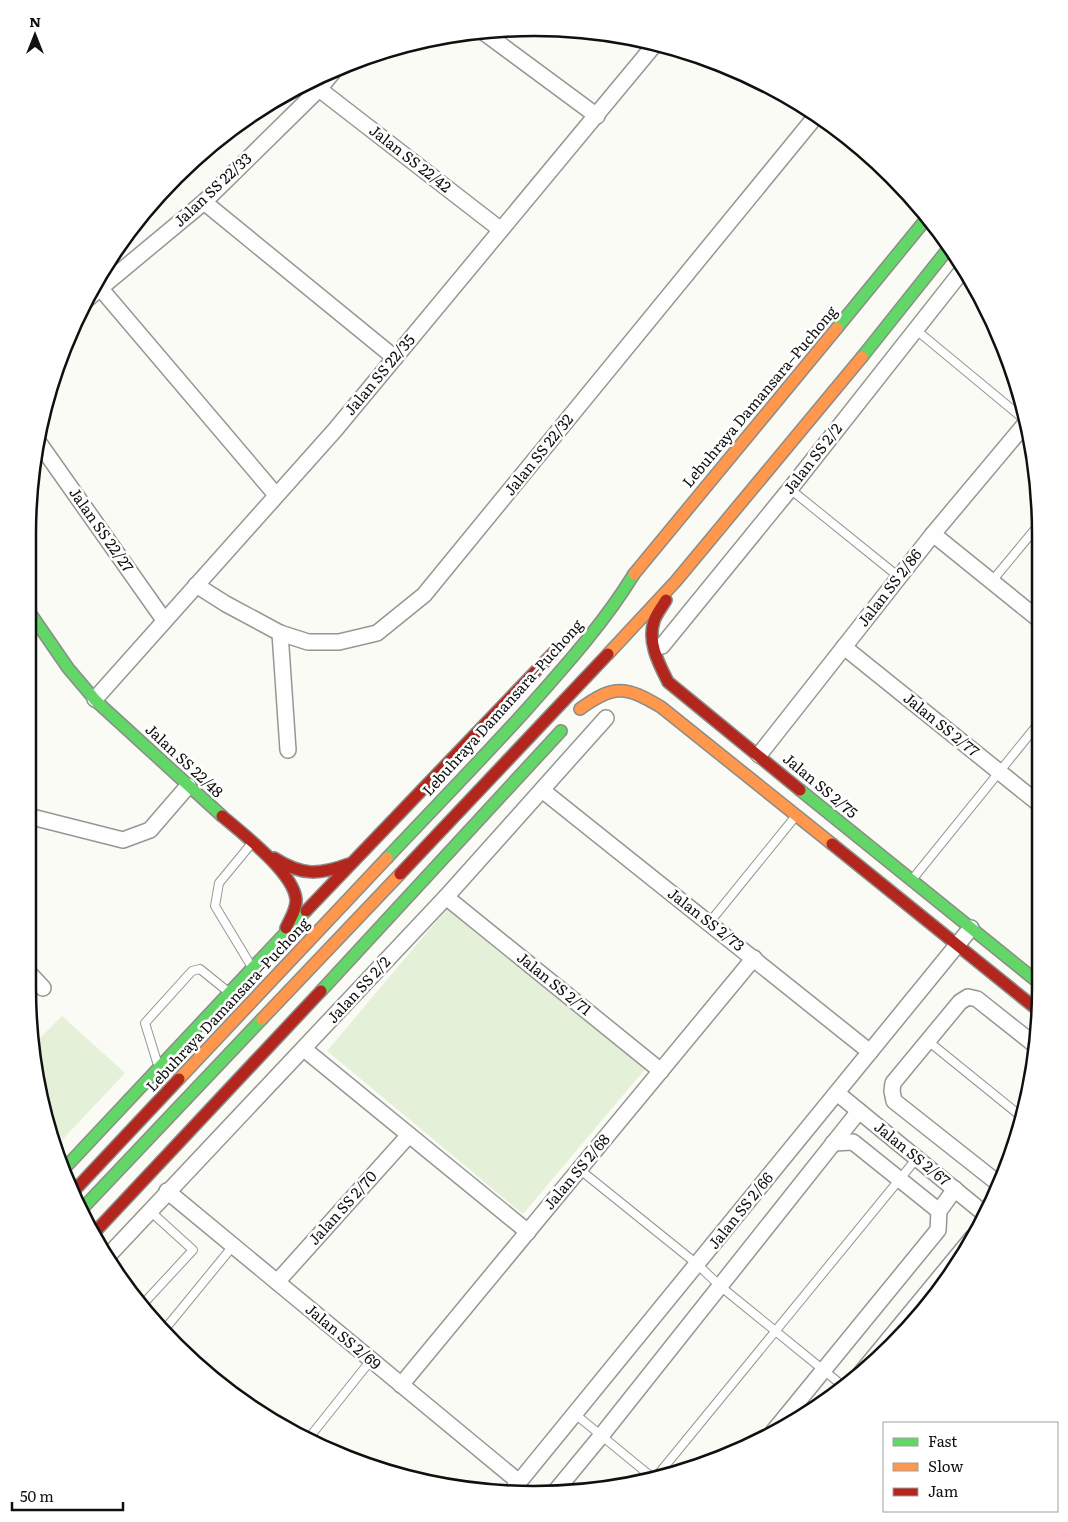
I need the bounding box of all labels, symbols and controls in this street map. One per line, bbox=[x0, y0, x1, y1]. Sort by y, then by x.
north arrow bbox=[10, 10, 60, 60]
text: N bbox=[29, 11, 41, 31]
street label: Jalan SS 22/42 bbox=[365, 118, 457, 197]
street label: Jalan SS 22/33 bbox=[168, 146, 256, 231]
street label: Lebuhraya Damansara–Puchong bbox=[676, 300, 842, 492]
street label: Jalan SS 22/35 bbox=[338, 328, 420, 420]
street label: Jalan SS 22/32 bbox=[498, 408, 578, 500]
street label: Jalan SS 2/2 bbox=[777, 417, 847, 498]
street label: Jalan SS 22/27 bbox=[64, 482, 140, 577]
street label: Jalan SS 2/86 bbox=[851, 543, 927, 631]
street label: Lebuhraya Damansara–Puchong bbox=[416, 613, 588, 800]
street label: Jalan SS 2/77 bbox=[899, 686, 985, 762]
street label: Jalan SS 22/48 bbox=[141, 718, 229, 802]
street label: Jalan SS 2/75 bbox=[779, 747, 864, 823]
street label: Jalan SS 2/73 bbox=[663, 881, 750, 956]
street label: Lebuhraya Damansara–Puchong bbox=[140, 911, 314, 1096]
street label: Jalan SS 2/71 bbox=[513, 945, 597, 1020]
street label: Jalan SS 2/2 bbox=[321, 950, 395, 1028]
street label: Jalan SS 2/67 bbox=[870, 1115, 956, 1191]
street label: Jalan SS 2/68 bbox=[537, 1128, 615, 1214]
street label: Jalan SS 2/70 bbox=[302, 1165, 382, 1249]
street label: Jalan SS 2/66 bbox=[702, 1167, 778, 1253]
street label: Jalan SS 2/69 bbox=[301, 1297, 387, 1375]
legend bbox=[883, 1422, 1058, 1512]
text: Fast bbox=[928, 1429, 957, 1452]
text: Slow bbox=[928, 1454, 963, 1477]
text: Jam bbox=[928, 1479, 959, 1502]
scale bar bbox=[12, 1480, 124, 1512]
text: 50 m bbox=[20, 1484, 54, 1507]

